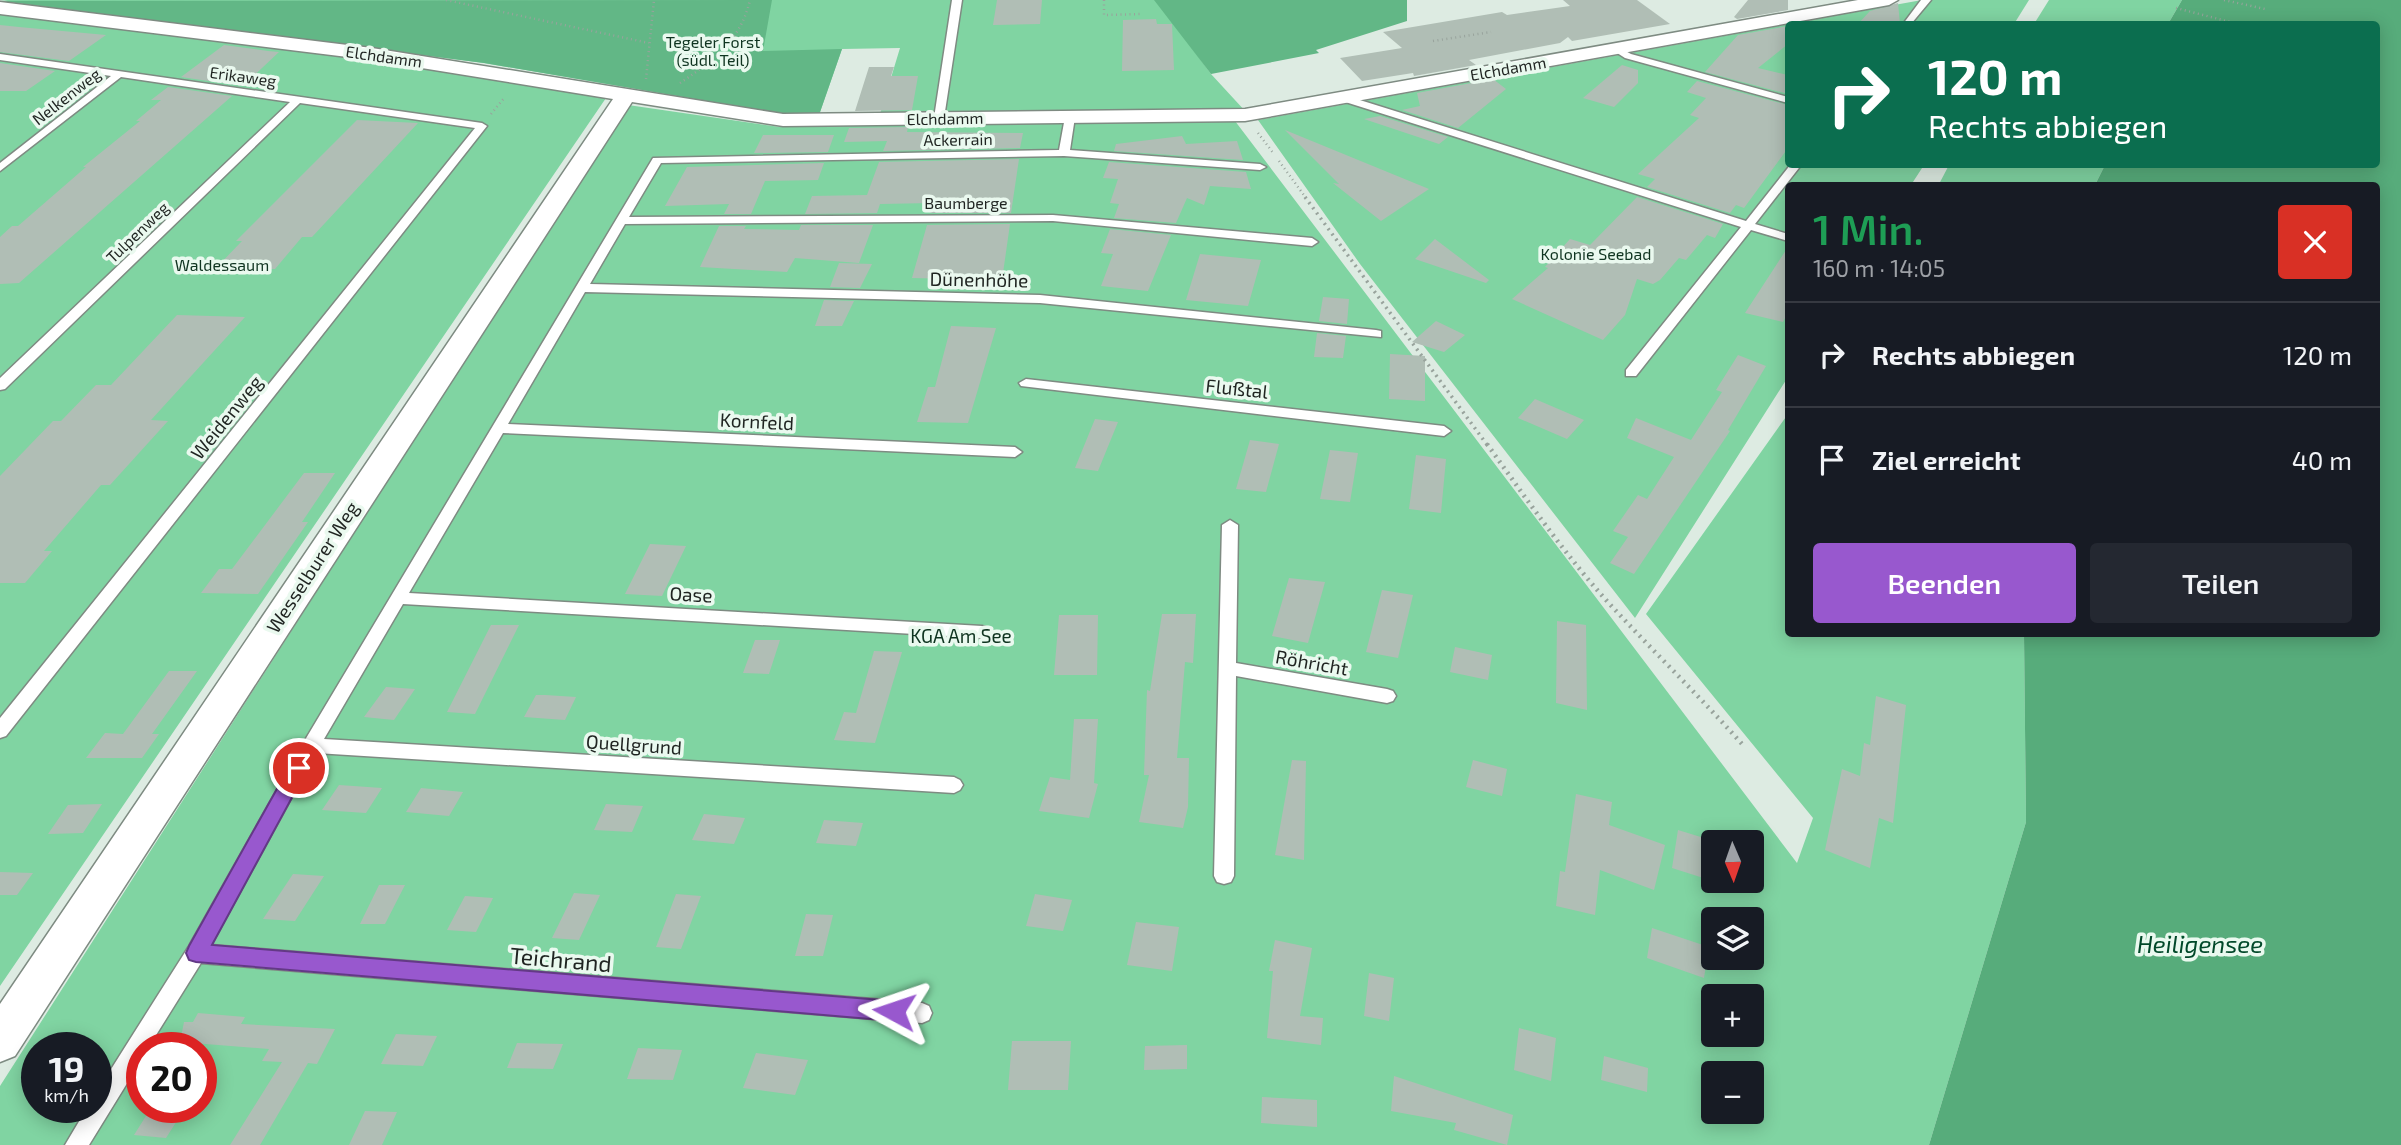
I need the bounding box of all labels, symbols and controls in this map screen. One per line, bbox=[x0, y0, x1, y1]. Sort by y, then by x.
park label: Tegeler Forst (südl. Teil) bbox=[666, 32, 760, 69]
street label: Elchdamm bbox=[345, 41, 423, 71]
text: 120 m bbox=[1928, 46, 2062, 105]
icon: right bbox=[1813, 49, 1904, 140]
street label: Elchdamm bbox=[1469, 52, 1547, 84]
street label: Erikaweg bbox=[209, 62, 278, 90]
street label: Nelkenweg bbox=[28, 64, 104, 128]
text: Rechts abbiegen bbox=[1928, 106, 2167, 144]
street label: Elchdamm bbox=[906, 108, 984, 128]
street label: Ackerrain bbox=[923, 129, 993, 149]
street label: Baumberge bbox=[924, 193, 1008, 212]
street label: Tulpenweg bbox=[102, 197, 172, 266]
text: 1 Min. bbox=[1813, 203, 1924, 253]
button: close bbox=[2278, 205, 2352, 279]
park label: Kolonie Seebad bbox=[1541, 244, 1651, 263]
text: 160 m · 14:05 bbox=[1813, 254, 1945, 282]
park label: Waldessaum bbox=[175, 255, 269, 274]
street label: Dünenhöhe bbox=[929, 267, 1029, 291]
icon: right bbox=[1813, 336, 1851, 374]
text: Rechts abbiegen bbox=[1872, 339, 2075, 370]
text: 120 m bbox=[2283, 339, 2352, 370]
street label: Weidenweg bbox=[185, 370, 267, 464]
street label: Flußtal bbox=[1205, 373, 1270, 403]
street label: Kornfeld bbox=[719, 408, 795, 434]
icon: arrive bbox=[1813, 441, 1851, 479]
text: Ziel erreicht bbox=[1872, 444, 2021, 475]
text: 40 m bbox=[2292, 444, 2352, 475]
street label: Wesselburer Weg bbox=[261, 497, 363, 637]
button: Beenden bbox=[1813, 543, 2076, 623]
button: Teilen bbox=[2090, 543, 2352, 623]
street label: Oase bbox=[669, 581, 713, 607]
park label: KGA Am See bbox=[910, 624, 1012, 647]
street label: Röhricht bbox=[1274, 644, 1350, 680]
street label: Quellgrund bbox=[585, 729, 683, 759]
pin bbox=[269, 738, 329, 798]
icon: arrive bbox=[280, 749, 318, 787]
north arrow bbox=[1701, 830, 1764, 892]
map controls bbox=[1701, 830, 1764, 1124]
button: layers bbox=[1701, 907, 1764, 970]
water label: Heiligensee bbox=[2137, 929, 2263, 958]
street label: Teichrand bbox=[509, 941, 613, 977]
position arrow bbox=[857, 974, 931, 1048]
button: + bbox=[1701, 984, 1764, 1047]
speed limit sign: 20 bbox=[126, 1032, 217, 1123]
text: 19 bbox=[49, 1047, 84, 1089]
button: − bbox=[1701, 1061, 1764, 1124]
text: km/h bbox=[44, 1084, 89, 1106]

